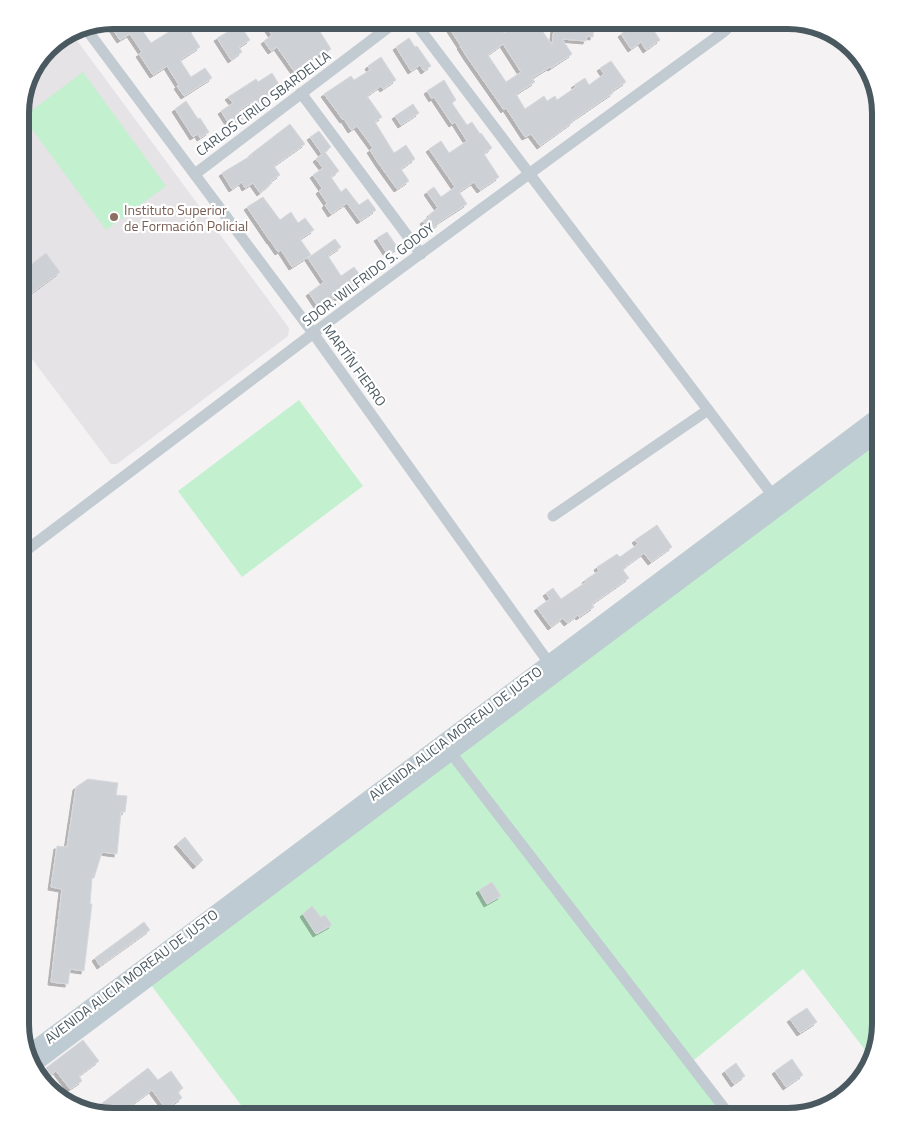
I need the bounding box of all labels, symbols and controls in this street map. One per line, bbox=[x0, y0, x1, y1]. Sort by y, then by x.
street label: CARLOS CIRILO SBARDELLA bbox=[191, 45, 335, 161]
place label: Instituto Superior de Formación Policial bbox=[124, 199, 248, 236]
marker: Instituto Superior de Formación Policial bbox=[108, 211, 120, 223]
street label: SDOR. WILFRIDO S. GODOY bbox=[297, 217, 439, 331]
street label: MARTÍN FIERRO bbox=[318, 320, 392, 410]
street label: AVENIDA ALICIA MOREAU DE JUSTO bbox=[364, 661, 546, 805]
street label: AVENIDA ALICIA MOREAU DE JUSTO bbox=[40, 904, 222, 1048]

